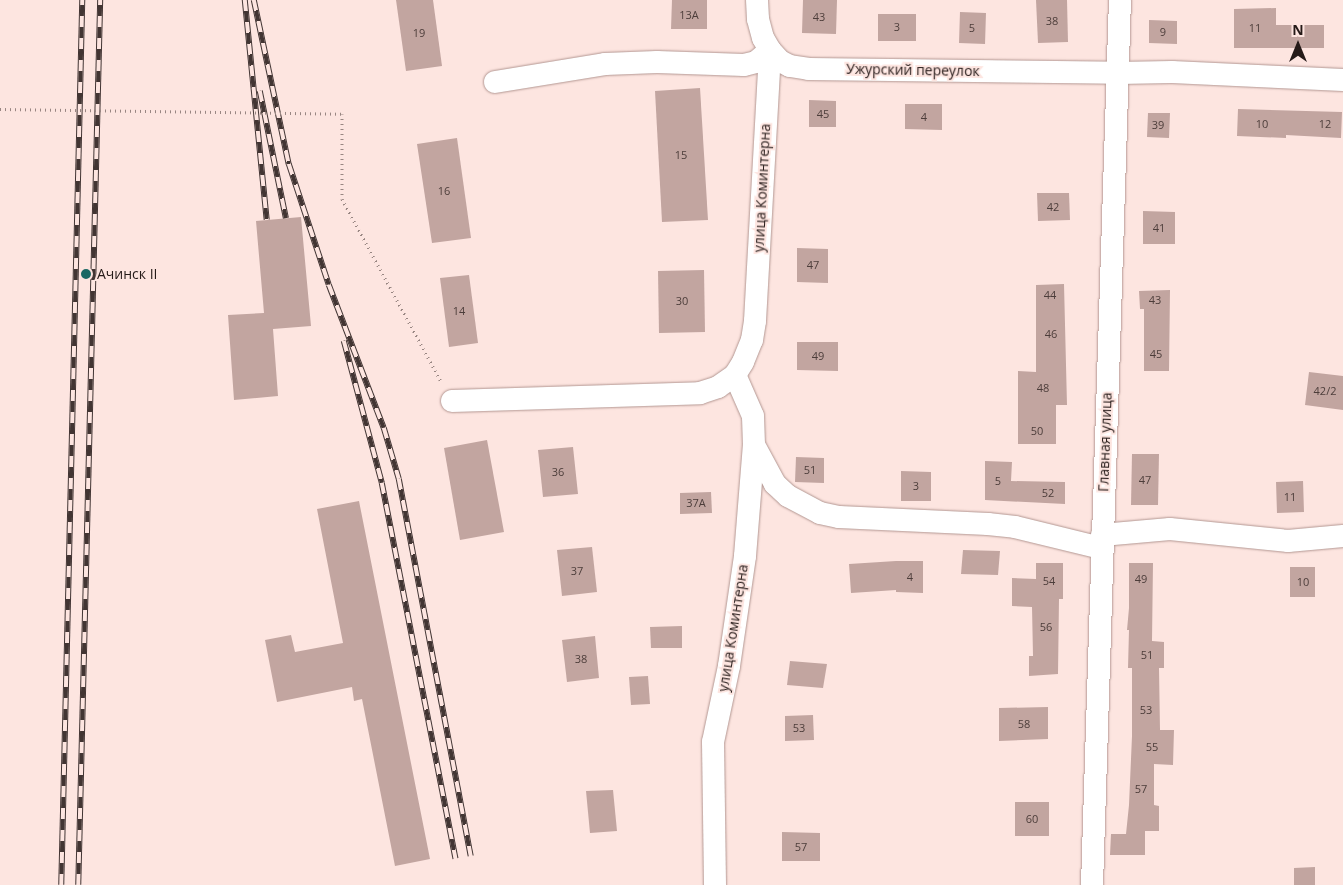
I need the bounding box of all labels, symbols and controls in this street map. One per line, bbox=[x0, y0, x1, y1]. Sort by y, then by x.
house number: 13А bbox=[679, 8, 699, 22]
house number: 43 bbox=[813, 10, 825, 24]
house number: 38 bbox=[1046, 14, 1058, 28]
house number: 3 bbox=[894, 20, 900, 34]
north arrow bbox=[1273, 20, 1323, 70]
text: N bbox=[1292, 20, 1304, 39]
house number: 5 bbox=[969, 21, 975, 35]
house number: 11 bbox=[1249, 21, 1261, 35]
house number: 9 bbox=[1160, 25, 1166, 39]
house number: 19 bbox=[413, 26, 425, 40]
street label: Ужурский переулок bbox=[846, 60, 980, 80]
house number: 45 bbox=[817, 107, 829, 121]
house number: 4 bbox=[921, 110, 927, 124]
house number: 10 bbox=[1256, 117, 1268, 131]
house number: 12 bbox=[1319, 117, 1331, 131]
house number: 39 bbox=[1152, 118, 1164, 132]
street label: улица Коминтерна bbox=[750, 123, 774, 253]
house number: 15 bbox=[675, 148, 687, 162]
house number: 16 bbox=[438, 184, 450, 198]
house number: 42 bbox=[1047, 200, 1059, 214]
house number: 41 bbox=[1153, 221, 1165, 235]
house number: 47 bbox=[807, 258, 819, 272]
place label: Ачинск II bbox=[97, 266, 158, 282]
marker: Ачинск II bbox=[79, 267, 93, 281]
house number: 44 bbox=[1044, 288, 1056, 302]
house number: 43 bbox=[1149, 293, 1161, 307]
house number: 30 bbox=[676, 294, 688, 308]
house number: 14 bbox=[453, 304, 465, 318]
house number: 46 bbox=[1045, 327, 1057, 341]
house number: 45 bbox=[1150, 347, 1162, 361]
house number: 49 bbox=[812, 349, 824, 363]
house number: 48 bbox=[1037, 381, 1049, 395]
house number: 42/2 bbox=[1314, 384, 1336, 398]
street label: Главная улица bbox=[1095, 392, 1115, 492]
house number: 50 bbox=[1031, 424, 1043, 438]
house number: 51 bbox=[804, 463, 816, 477]
house number: 36 bbox=[552, 465, 564, 479]
house number: 47 bbox=[1139, 473, 1151, 487]
house number: 5 bbox=[995, 474, 1001, 488]
house number: 3 bbox=[913, 479, 919, 493]
house number: 52 bbox=[1042, 486, 1054, 500]
house number: 11 bbox=[1284, 490, 1296, 504]
house number: 37А bbox=[686, 496, 706, 510]
street label: улица Коминтерна bbox=[715, 563, 751, 693]
house number: 37 bbox=[571, 564, 583, 578]
house number: 4 bbox=[907, 570, 913, 584]
house number: 49 bbox=[1135, 572, 1147, 586]
house number: 54 bbox=[1043, 574, 1055, 588]
house number: 10 bbox=[1297, 575, 1309, 589]
house number: 56 bbox=[1040, 620, 1052, 634]
house number: 51 bbox=[1141, 648, 1153, 662]
house number: 38 bbox=[575, 652, 587, 666]
house number: 53 bbox=[1140, 703, 1152, 717]
house number: 58 bbox=[1018, 717, 1030, 731]
house number: 53 bbox=[793, 721, 805, 735]
house number: 55 bbox=[1146, 740, 1158, 754]
house number: 57 bbox=[1135, 782, 1147, 796]
house number: 60 bbox=[1026, 812, 1038, 826]
house number: 57 bbox=[795, 840, 807, 854]

